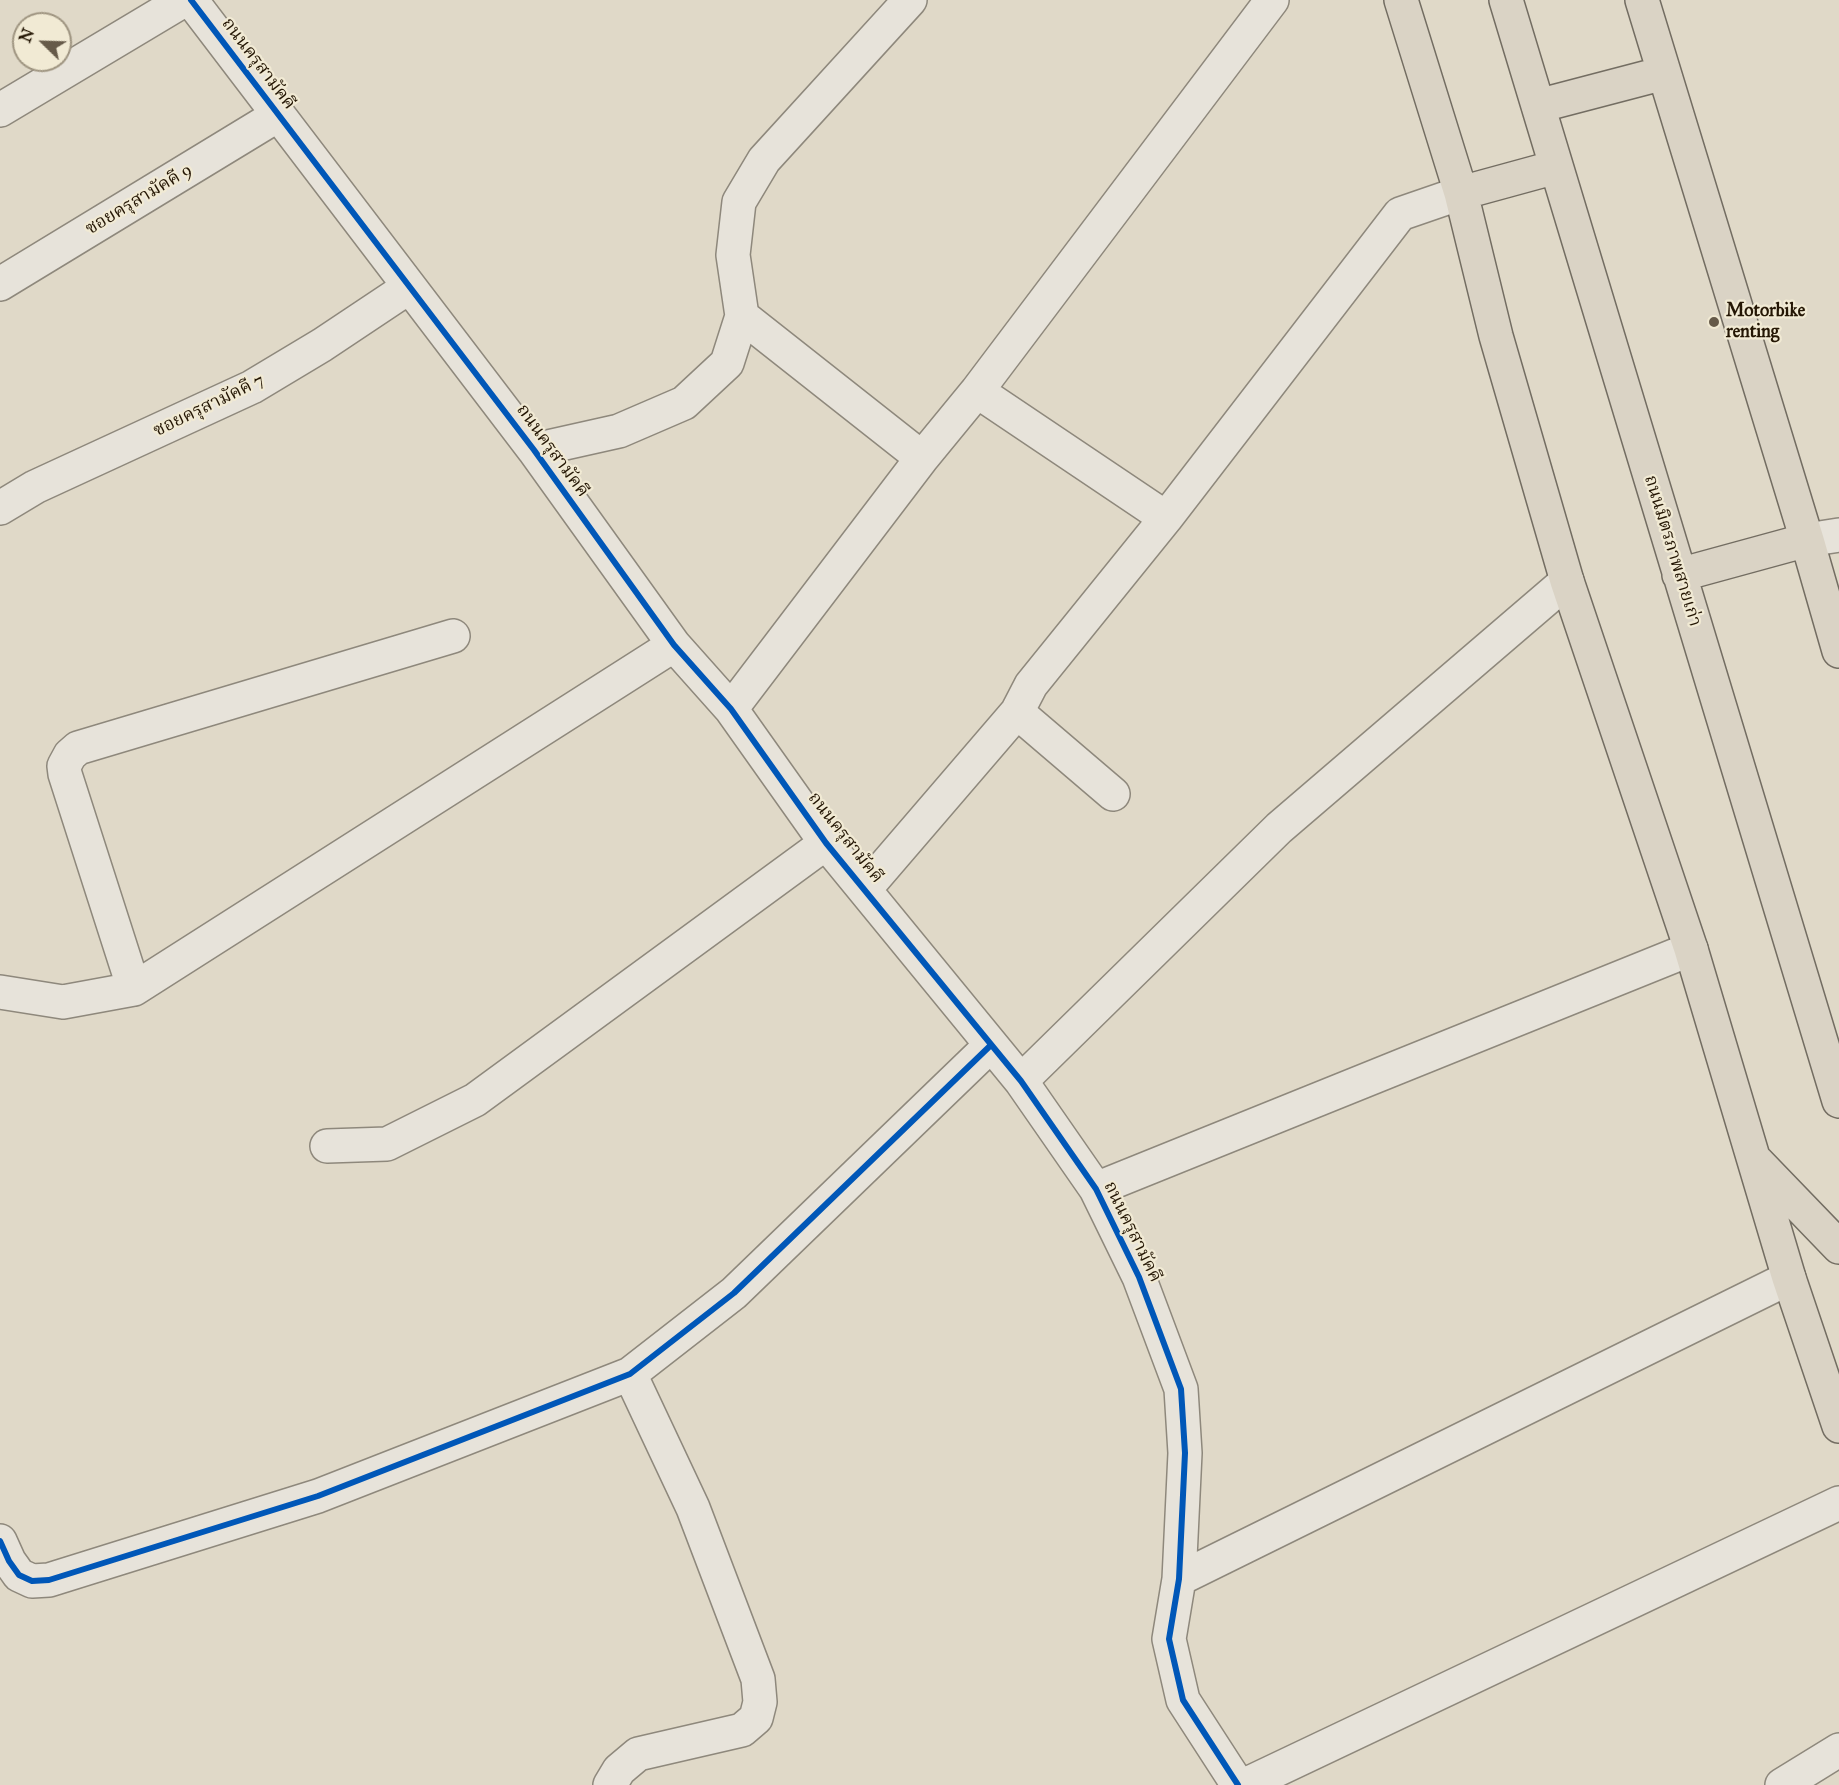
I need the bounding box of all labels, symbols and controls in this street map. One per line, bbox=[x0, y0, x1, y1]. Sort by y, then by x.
north arrow bbox=[12, 12, 72, 72]
street label: ถนนครุสามัคคี bbox=[216, 14, 300, 114]
text: N bbox=[15, 26, 38, 46]
street label: ซอยครุสามัคคี 9 bbox=[82, 160, 196, 240]
place label: Motorbike renting bbox=[1726, 301, 1805, 344]
marker: Motorbike renting bbox=[1707, 315, 1721, 329]
street label: ซอยครุสามัคคี 7 bbox=[150, 370, 268, 442]
street label: ถนนครุสามัคคี bbox=[511, 400, 593, 502]
street label: ถนนมิตรภาพสายเก่า bbox=[1639, 473, 1705, 629]
street label: ถนนครุสามัคคี bbox=[803, 788, 887, 888]
street label: ถนนครุสามัคคี bbox=[1098, 1178, 1166, 1286]

